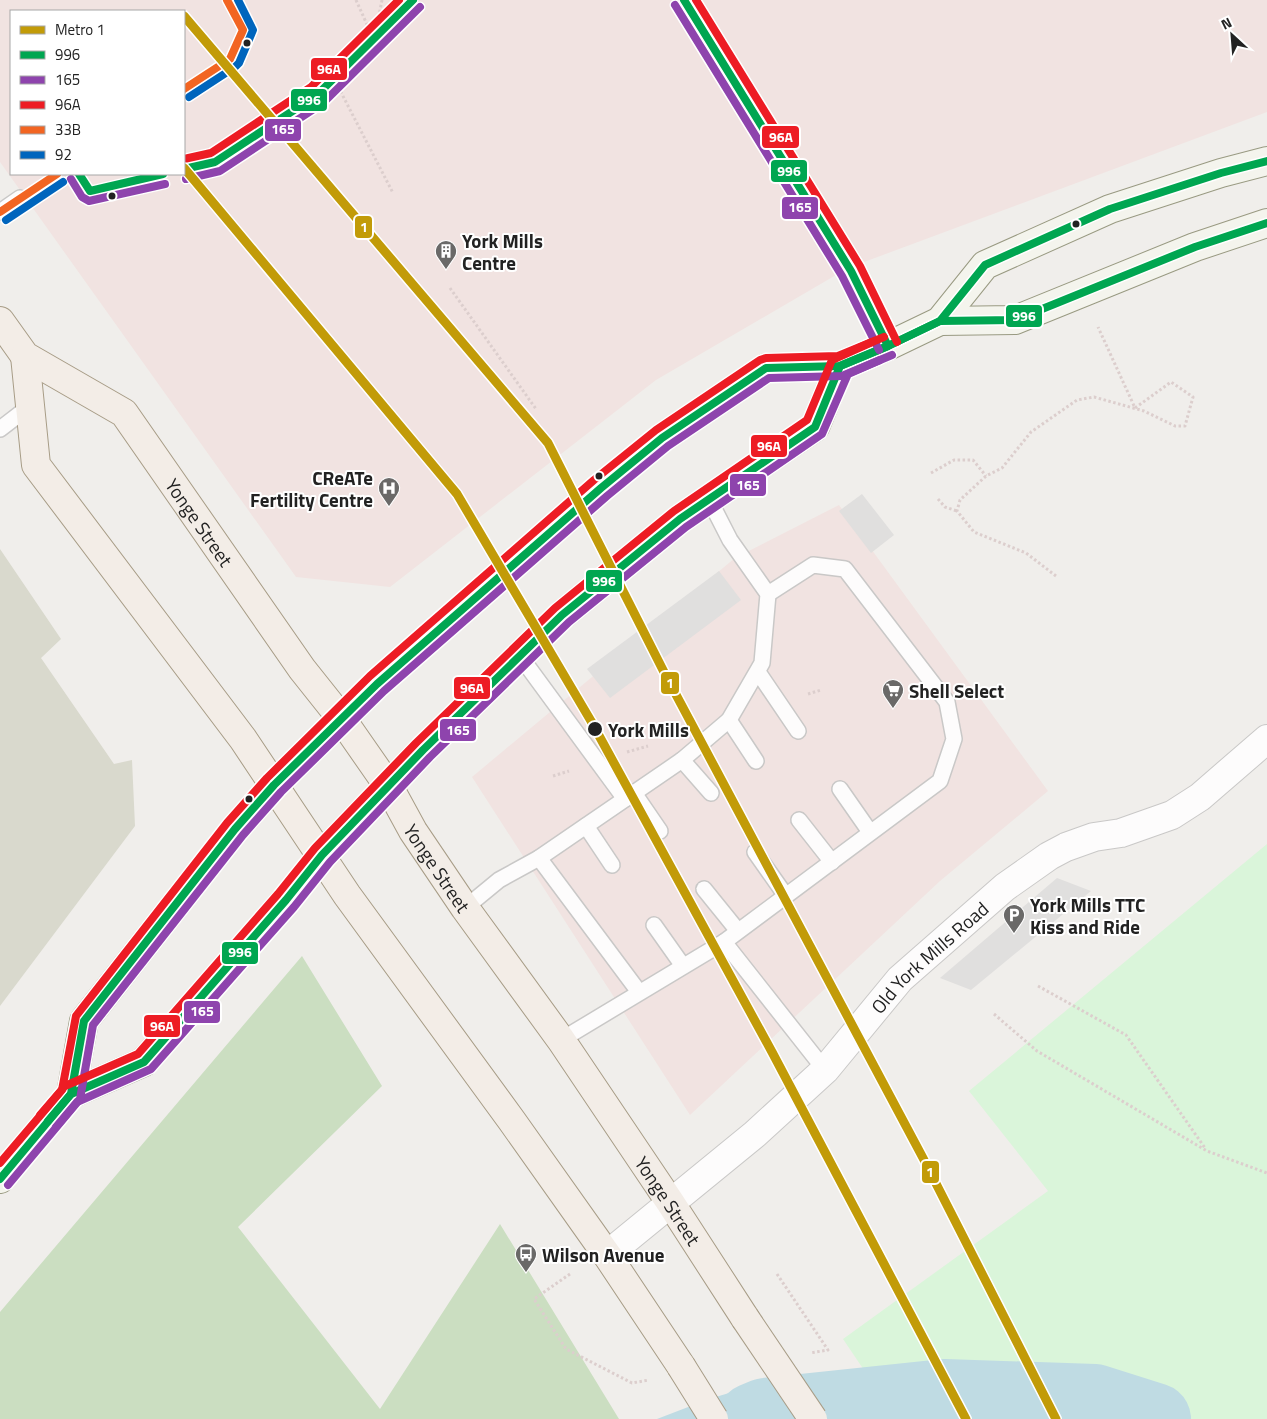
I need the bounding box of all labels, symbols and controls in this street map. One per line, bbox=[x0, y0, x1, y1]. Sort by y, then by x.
legend bbox=[10, 10, 185, 175]
north arrow bbox=[1207, 10, 1257, 60]
text: N bbox=[1217, 11, 1235, 34]
text: Metro 1 bbox=[55, 18, 105, 41]
unlabelled marker bbox=[242, 38, 252, 48]
text: 996 bbox=[55, 43, 80, 66]
line badge: 96A bbox=[310, 57, 348, 81]
text: 96A bbox=[317, 58, 342, 79]
text: 165 bbox=[55, 68, 80, 91]
line badge: 996 bbox=[290, 88, 328, 112]
text: 996 bbox=[297, 89, 321, 110]
text: 96A bbox=[55, 93, 81, 116]
text: 33B bbox=[55, 118, 81, 141]
line badge: 165 bbox=[264, 118, 302, 142]
text: 165 bbox=[271, 118, 295, 139]
line badge: 96A bbox=[761, 125, 800, 149]
text: 96A bbox=[769, 126, 794, 147]
text: 92 bbox=[55, 143, 72, 166]
line badge: 996 bbox=[770, 159, 808, 183]
text: 996 bbox=[777, 160, 801, 181]
unlabelled marker bbox=[107, 191, 117, 201]
line badge: 165 bbox=[781, 196, 819, 220]
text: 165 bbox=[788, 196, 812, 217]
line badge: 1 bbox=[354, 215, 373, 239]
text: 1 bbox=[360, 216, 368, 237]
unlabelled marker bbox=[1071, 219, 1081, 229]
place label: York Mills Centre bbox=[462, 226, 543, 277]
building icon: York Mills Centre bbox=[434, 239, 458, 270]
line badge: 996 bbox=[1005, 304, 1043, 328]
text: 996 bbox=[1012, 305, 1036, 326]
line badge: 96A bbox=[750, 434, 788, 458]
text: 96A bbox=[757, 435, 782, 456]
place label: CReATe Fertility Centre bbox=[250, 463, 373, 514]
unlabelled marker bbox=[594, 471, 604, 481]
street label: Yonge Street bbox=[159, 472, 241, 572]
line badge: 165 bbox=[729, 473, 767, 497]
text: 165 bbox=[736, 474, 760, 495]
hospital icon: CReATe Fertility Centre bbox=[377, 476, 401, 507]
line badge: 996 bbox=[585, 569, 623, 593]
text: 996 bbox=[592, 570, 616, 591]
line badge: 1 bbox=[660, 671, 680, 695]
text: 1 bbox=[666, 672, 674, 693]
line badge: 96A bbox=[453, 676, 491, 700]
place label: Shell Select bbox=[909, 676, 1004, 705]
text: 96A bbox=[460, 677, 485, 698]
supermarket icon: Shell Select bbox=[881, 678, 905, 709]
place label: York Mills bbox=[608, 715, 689, 744]
line badge: 165 bbox=[439, 718, 477, 742]
text: 165 bbox=[446, 719, 470, 740]
marker: York Mills bbox=[586, 720, 604, 738]
unlabelled marker bbox=[244, 794, 254, 804]
street label: Yonge Street bbox=[397, 818, 478, 918]
place label: York Mills TTC Kiss and Ride bbox=[1030, 890, 1145, 941]
street label: Old York Mills Road bbox=[863, 894, 994, 1019]
parking icon: York Mills TTC Kiss and Ride bbox=[1002, 903, 1026, 934]
line badge: 996 bbox=[221, 941, 259, 965]
text: 996 bbox=[228, 941, 252, 962]
line badge: 165 bbox=[183, 1000, 221, 1024]
text: 165 bbox=[190, 1000, 214, 1021]
line badge: 96A bbox=[143, 1014, 181, 1038]
text: 96A bbox=[150, 1015, 175, 1036]
street label: Yonge Street bbox=[628, 1150, 709, 1251]
line badge: 1 bbox=[921, 1160, 940, 1184]
text: 1 bbox=[926, 1161, 934, 1182]
place label: Wilson Avenue bbox=[542, 1240, 665, 1269]
bus stop icon: Wilson Avenue bbox=[514, 1242, 538, 1273]

